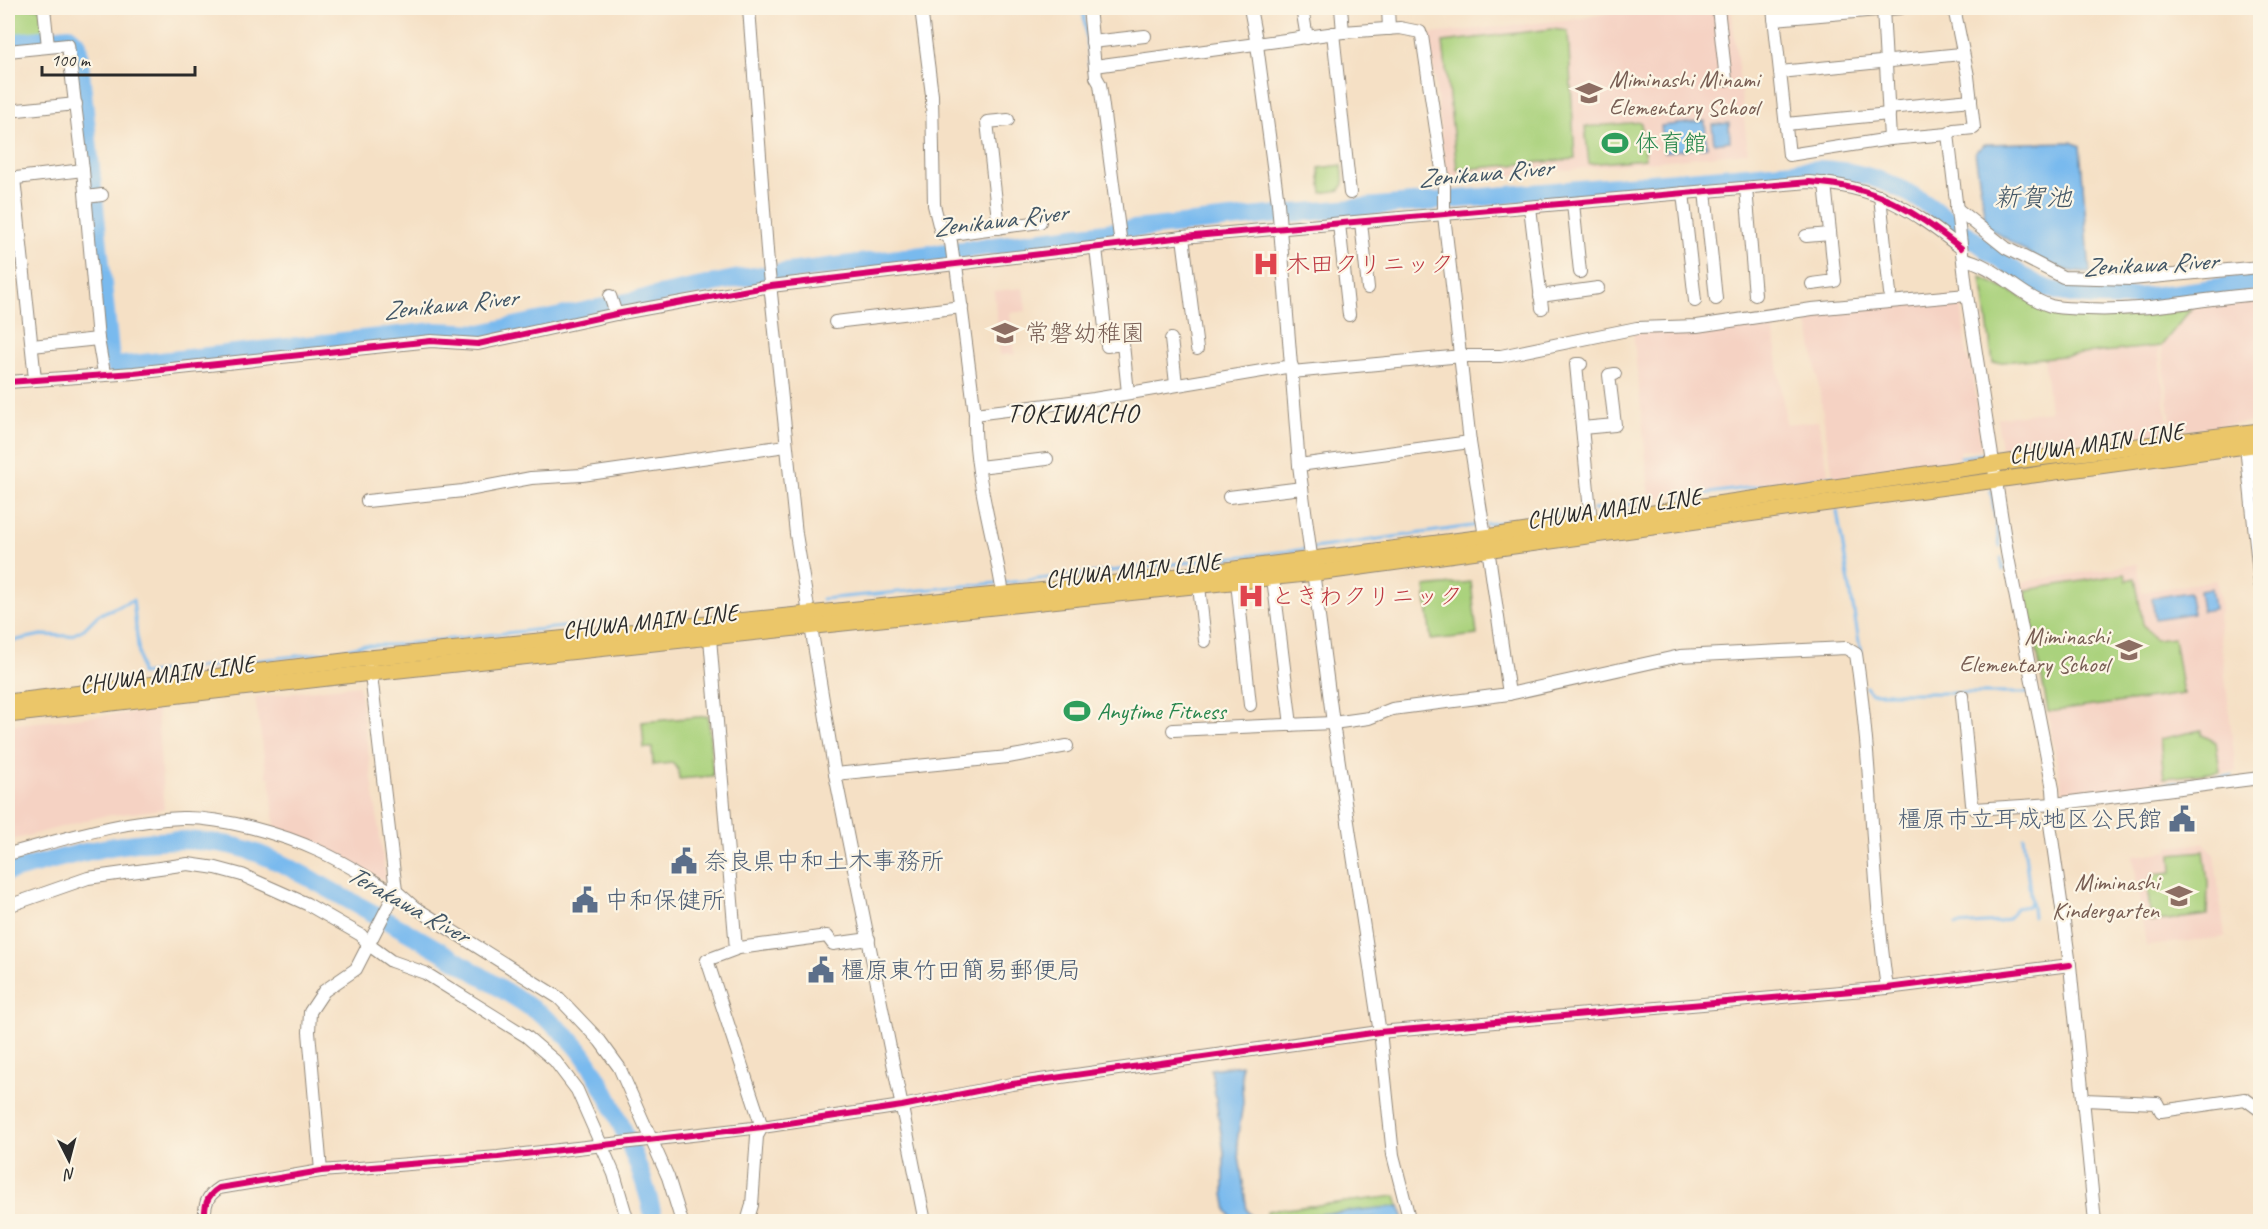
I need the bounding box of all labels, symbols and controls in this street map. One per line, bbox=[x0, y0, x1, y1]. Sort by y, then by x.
scale bar bbox=[42, 39, 195, 77]
text: 100 m bbox=[51, 49, 92, 71]
place label: Miminashi Minami Elementary School bbox=[1609, 64, 1763, 122]
school or university icon: Miminashi Minami Elementary School bbox=[1574, 78, 1604, 108]
sports icon: 体育館 bbox=[1600, 128, 1630, 158]
place label: 体育館 bbox=[1635, 128, 1707, 158]
water label: Zenikawa River bbox=[1417, 150, 1557, 195]
water label: 新賀池 bbox=[1994, 181, 2073, 214]
water label: Zenikawa River bbox=[931, 195, 1072, 245]
water label: Zenikawa River bbox=[2082, 244, 2221, 284]
hospital icon: 木田クリニック bbox=[1251, 249, 1281, 279]
place label: 木田クリニック bbox=[1286, 249, 1454, 279]
water label: Zenikawa River bbox=[382, 280, 522, 327]
school or university icon: 常磐幼稚園 bbox=[990, 318, 1020, 348]
place label: 常磐幼稚園 bbox=[1025, 318, 1145, 348]
district label: TOKIWACHO bbox=[1007, 397, 1141, 430]
street label: CHUWA MAIN LINE bbox=[2007, 416, 2188, 470]
street label: CHUWA MAIN LINE bbox=[1525, 481, 1706, 535]
street label: CHUWA MAIN LINE bbox=[1044, 546, 1225, 594]
hospital icon: ときわクリニック bbox=[1236, 581, 1266, 611]
place label: ときわクリニック bbox=[1271, 581, 1463, 611]
street label: CHUWA MAIN LINE bbox=[561, 597, 742, 645]
place label: Miminashi Elementary School bbox=[1959, 621, 2113, 679]
school or university icon: Miminashi Elementary School bbox=[2114, 635, 2144, 665]
street label: CHUWA MAIN LINE bbox=[78, 648, 259, 700]
sports icon: Anytime Fitness bbox=[1062, 696, 1092, 726]
place label: Anytime Fitness bbox=[1097, 696, 1227, 726]
place label: 橿原市立耳成地区公民館 bbox=[1898, 804, 2162, 834]
public building icon: 橿原市立耳成地区公民館 bbox=[2167, 804, 2197, 834]
public building icon: 奈良県中和土木事務所 bbox=[669, 846, 699, 876]
place label: 奈良県中和土木事務所 bbox=[704, 846, 944, 876]
water label: Terakawa River bbox=[341, 857, 478, 953]
place label: Miminashi Kindergarten bbox=[2052, 867, 2162, 925]
school or university icon: Miminashi Kindergarten bbox=[2164, 881, 2194, 911]
public building icon: 中和保健所 bbox=[570, 885, 600, 915]
place label: 中和保健所 bbox=[605, 885, 725, 915]
public building icon: 橿原東竹田簡易郵便局 bbox=[806, 955, 836, 985]
place label: 橿原東竹田簡易郵便局 bbox=[841, 955, 1081, 985]
north arrow bbox=[39, 1130, 99, 1190]
text: N bbox=[61, 1163, 76, 1185]

